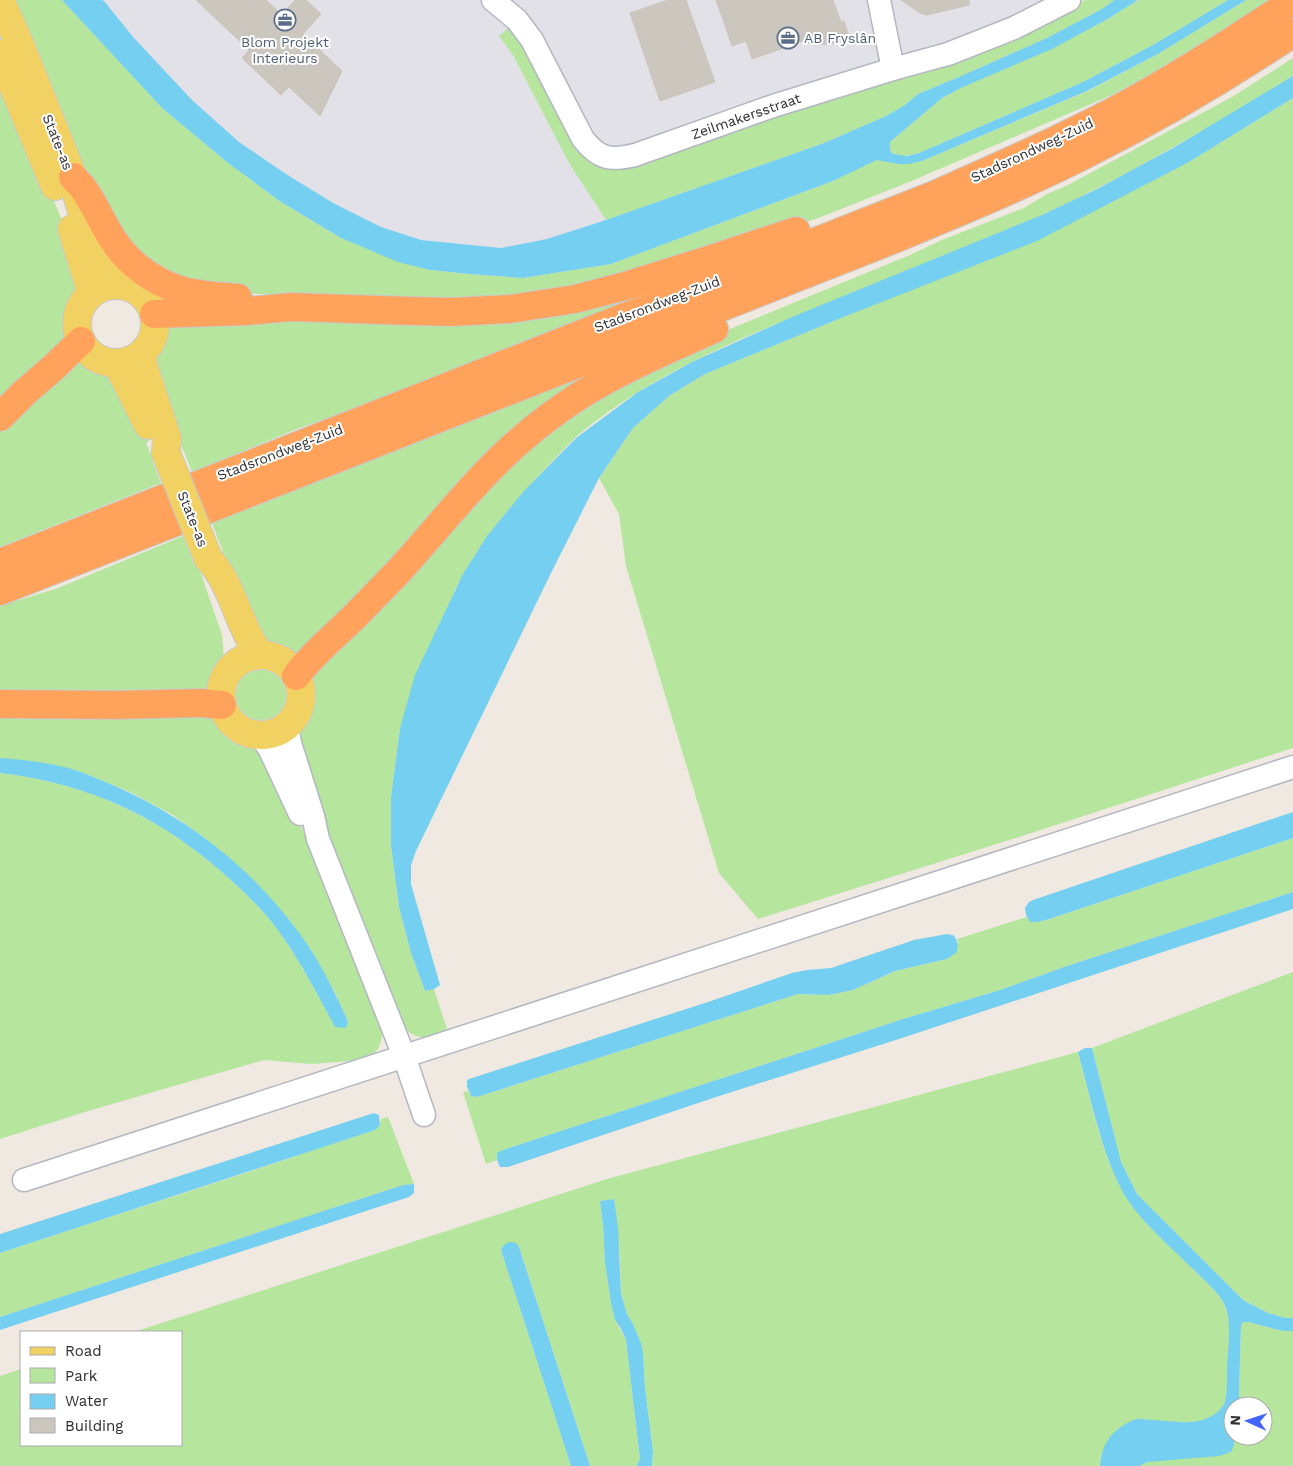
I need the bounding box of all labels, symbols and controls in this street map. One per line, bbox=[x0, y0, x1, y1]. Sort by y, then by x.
office icon: Blom Projekt Interieurs bbox=[273, 8, 297, 32]
office icon: AB Fryslân bbox=[776, 26, 800, 50]
place label: AB Fryslân bbox=[804, 30, 876, 46]
place label: Blom Projekt Interieurs bbox=[241, 34, 329, 66]
street label: Zeilmakersstraat bbox=[689, 90, 803, 142]
street label: State-as bbox=[40, 112, 76, 172]
street label: Stadsrondweg-Zuid bbox=[968, 115, 1096, 185]
street label: Stadsrondweg-Zuid bbox=[592, 273, 722, 335]
street label: Stadsrondweg-Zuid bbox=[215, 421, 345, 483]
street label: State-as bbox=[175, 489, 211, 549]
legend bbox=[20, 1331, 182, 1446]
text: Road bbox=[65, 1342, 102, 1360]
text: Park bbox=[65, 1367, 98, 1385]
text: Water bbox=[65, 1392, 108, 1410]
north arrow bbox=[1223, 1396, 1273, 1446]
text: N bbox=[1227, 1415, 1243, 1426]
text: Building bbox=[65, 1417, 123, 1435]

